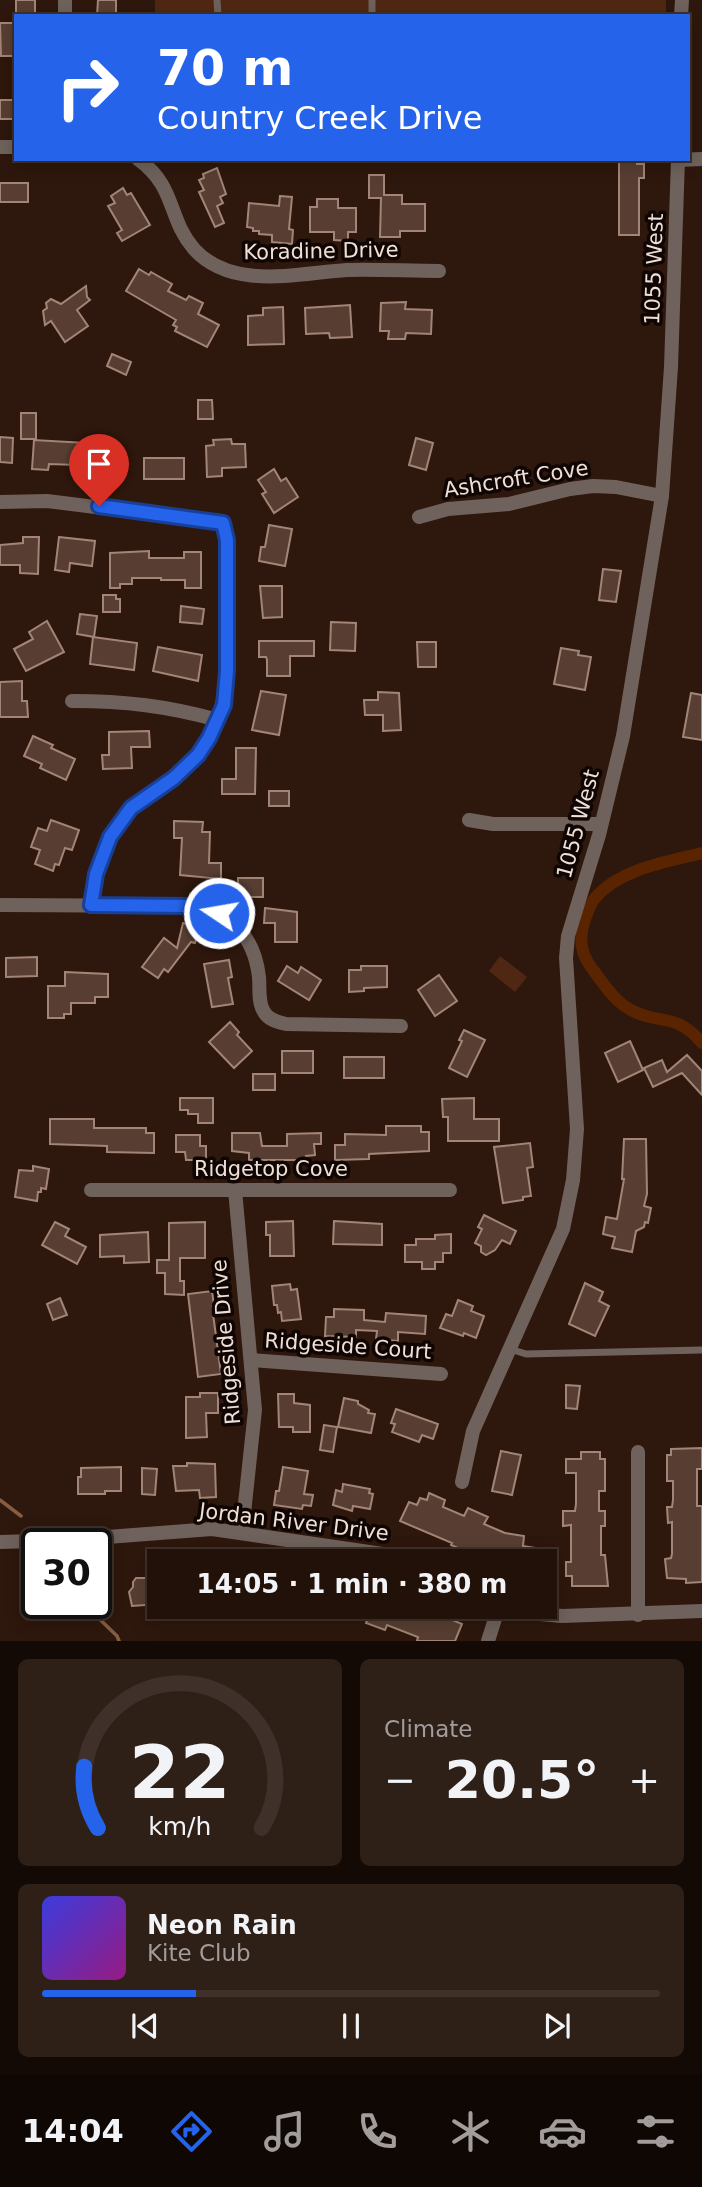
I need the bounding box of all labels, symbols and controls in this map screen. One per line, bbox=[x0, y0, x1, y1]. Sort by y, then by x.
text: 70 m bbox=[157, 40, 293, 97]
icon: right bbox=[42, 42, 133, 133]
text: Country Creek Drive bbox=[157, 99, 482, 137]
street label: 1055 West bbox=[640, 213, 668, 325]
street label: Koradine Drive bbox=[243, 238, 399, 264]
pin bbox=[69, 434, 129, 506]
icon: arrive bbox=[80, 445, 118, 483]
street label: Ashcroft Cove bbox=[442, 456, 590, 502]
street label: 1055 West bbox=[552, 767, 604, 881]
position arrow bbox=[182, 876, 256, 950]
street label: Ridgetop Cove bbox=[194, 1157, 348, 1181]
street label: Ridgeside Drive bbox=[207, 1258, 245, 1426]
street label: Ridgeside Court bbox=[264, 1328, 432, 1364]
street label: Jordan River Drive bbox=[196, 1498, 390, 1546]
speed limit sign: 30 bbox=[21, 1528, 112, 1619]
text: 14:05 · 1 min · 380 m bbox=[197, 1569, 507, 1599]
text: Climate bbox=[384, 1716, 473, 1742]
text: 22 bbox=[129, 1731, 231, 1816]
text: 20.5° bbox=[445, 1750, 599, 1810]
text: − bbox=[384, 1758, 416, 1802]
text: + bbox=[628, 1758, 660, 1802]
text: km/h bbox=[148, 1812, 212, 1841]
text: Neon Rain bbox=[147, 1910, 297, 1940]
text: Kite Club bbox=[147, 1940, 251, 1966]
icon: previous bbox=[126, 2007, 164, 2045]
icon: pause bbox=[332, 2007, 370, 2045]
icon: next bbox=[538, 2007, 576, 2045]
icon: directions bbox=[167, 2107, 216, 2156]
icon: music bbox=[260, 2107, 309, 2156]
icon: phone bbox=[353, 2107, 402, 2156]
icon: climate bbox=[446, 2107, 495, 2156]
icon: car bbox=[538, 2107, 587, 2156]
icon: filters bbox=[631, 2107, 680, 2156]
text: 14:04 bbox=[22, 2112, 124, 2150]

